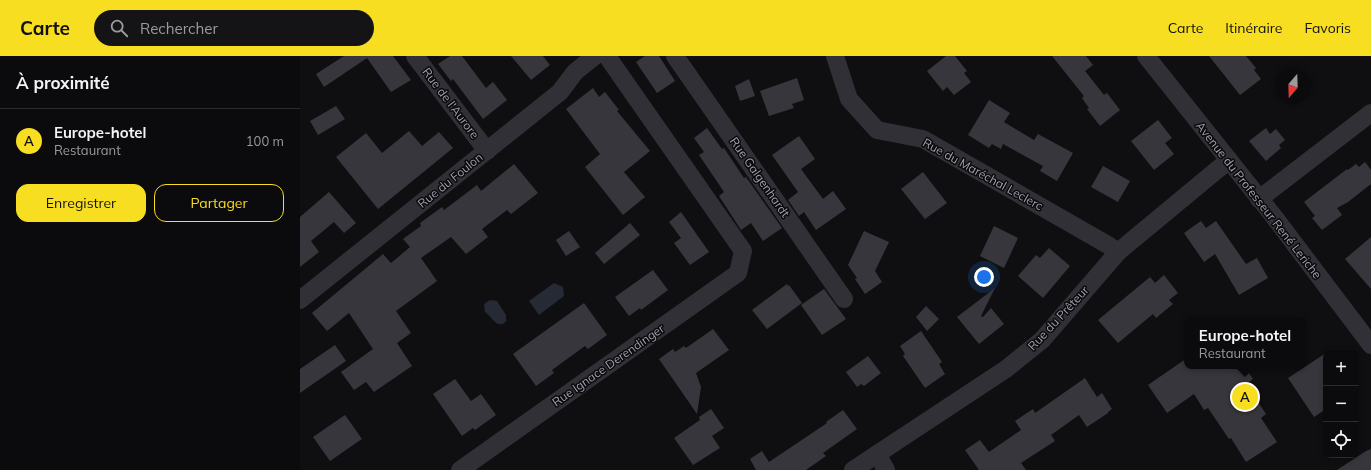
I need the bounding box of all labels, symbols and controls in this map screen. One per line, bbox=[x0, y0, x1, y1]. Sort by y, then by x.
search box bbox=[94, 10, 374, 46]
text: Carte bbox=[20, 16, 70, 40]
icon: search bbox=[108, 17, 130, 39]
text: Rechercher bbox=[140, 19, 218, 38]
text: Carte bbox=[1168, 19, 1203, 37]
text: Itinéraire bbox=[1225, 19, 1282, 37]
text: Favoris bbox=[1304, 19, 1351, 37]
street label: Rue de l'Aurore bbox=[419, 65, 483, 141]
north arrow bbox=[1275, 68, 1311, 104]
text: À proximité bbox=[16, 72, 110, 93]
street label: Avenue du Professeur René Leriche bbox=[1193, 118, 1325, 282]
text: Europe-hotel bbox=[54, 123, 146, 142]
text: A bbox=[24, 133, 34, 149]
text: 100 m bbox=[246, 133, 284, 149]
street label: Rue Galgenhardt bbox=[727, 134, 793, 220]
street label: Rue du Maréchal Leclerc bbox=[920, 135, 1046, 213]
text: Restaurant bbox=[54, 142, 121, 158]
street label: Rue du Foulon bbox=[415, 149, 485, 211]
button: Enregistrer bbox=[16, 184, 146, 222]
button: Partager bbox=[154, 184, 284, 222]
your location bbox=[974, 267, 994, 287]
street label: Rue du Prêteur bbox=[1024, 282, 1092, 353]
popup bbox=[1184, 317, 1306, 369]
street label: Rue Ignace Derendinger bbox=[549, 320, 668, 409]
text: Europe-hotel bbox=[1199, 326, 1291, 345]
text: Restaurant bbox=[1199, 345, 1266, 361]
map controls bbox=[1323, 350, 1359, 458]
button: + bbox=[1323, 350, 1359, 386]
pin: A bbox=[1232, 382, 1258, 412]
button: − bbox=[1323, 386, 1359, 422]
button: locate bbox=[1323, 422, 1359, 458]

